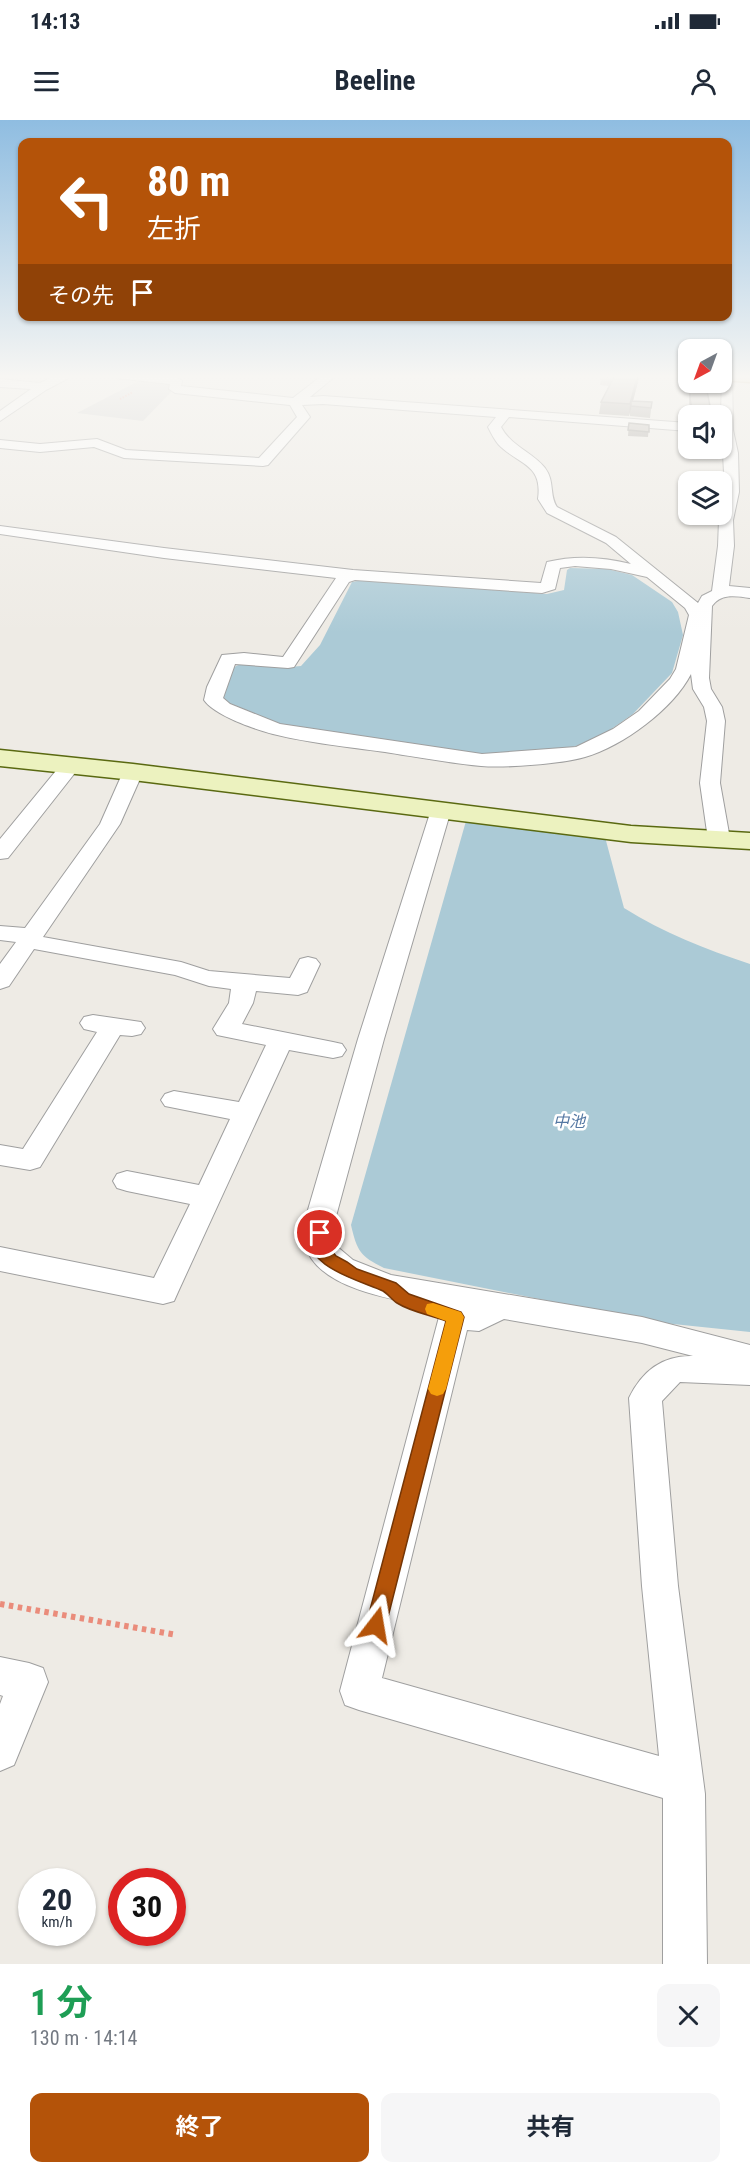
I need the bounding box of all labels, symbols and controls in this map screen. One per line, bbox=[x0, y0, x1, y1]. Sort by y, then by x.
text: 14:13 bbox=[30, 9, 81, 34]
icon: menu bbox=[30, 65, 63, 98]
text: Beeline bbox=[335, 65, 415, 97]
icon: person bbox=[687, 65, 720, 98]
text: 80 m bbox=[147, 157, 230, 206]
icon: left bbox=[48, 162, 126, 240]
text: 左折 bbox=[147, 213, 201, 245]
icon: arrive bbox=[126, 276, 159, 309]
text: その先 bbox=[48, 283, 114, 308]
north arrow bbox=[678, 339, 732, 393]
map controls bbox=[678, 339, 732, 525]
button: sound bbox=[678, 405, 732, 459]
button: layers bbox=[678, 471, 732, 525]
water label: 中池 bbox=[553, 1112, 587, 1131]
pin bbox=[294, 1207, 345, 1258]
icon: arrive bbox=[303, 1216, 336, 1249]
position arrow bbox=[344, 1593, 408, 1657]
speed limit sign: 30 bbox=[108, 1868, 186, 1946]
text: 20 bbox=[42, 1882, 72, 1917]
text: km/h bbox=[42, 1913, 72, 1931]
text: 1 分 bbox=[30, 1982, 93, 2024]
button: close bbox=[657, 1984, 720, 2047]
text: 130 m · 14:14 bbox=[30, 2026, 137, 2050]
button: 終了 bbox=[30, 2093, 369, 2162]
button: 共有 bbox=[381, 2093, 720, 2162]

